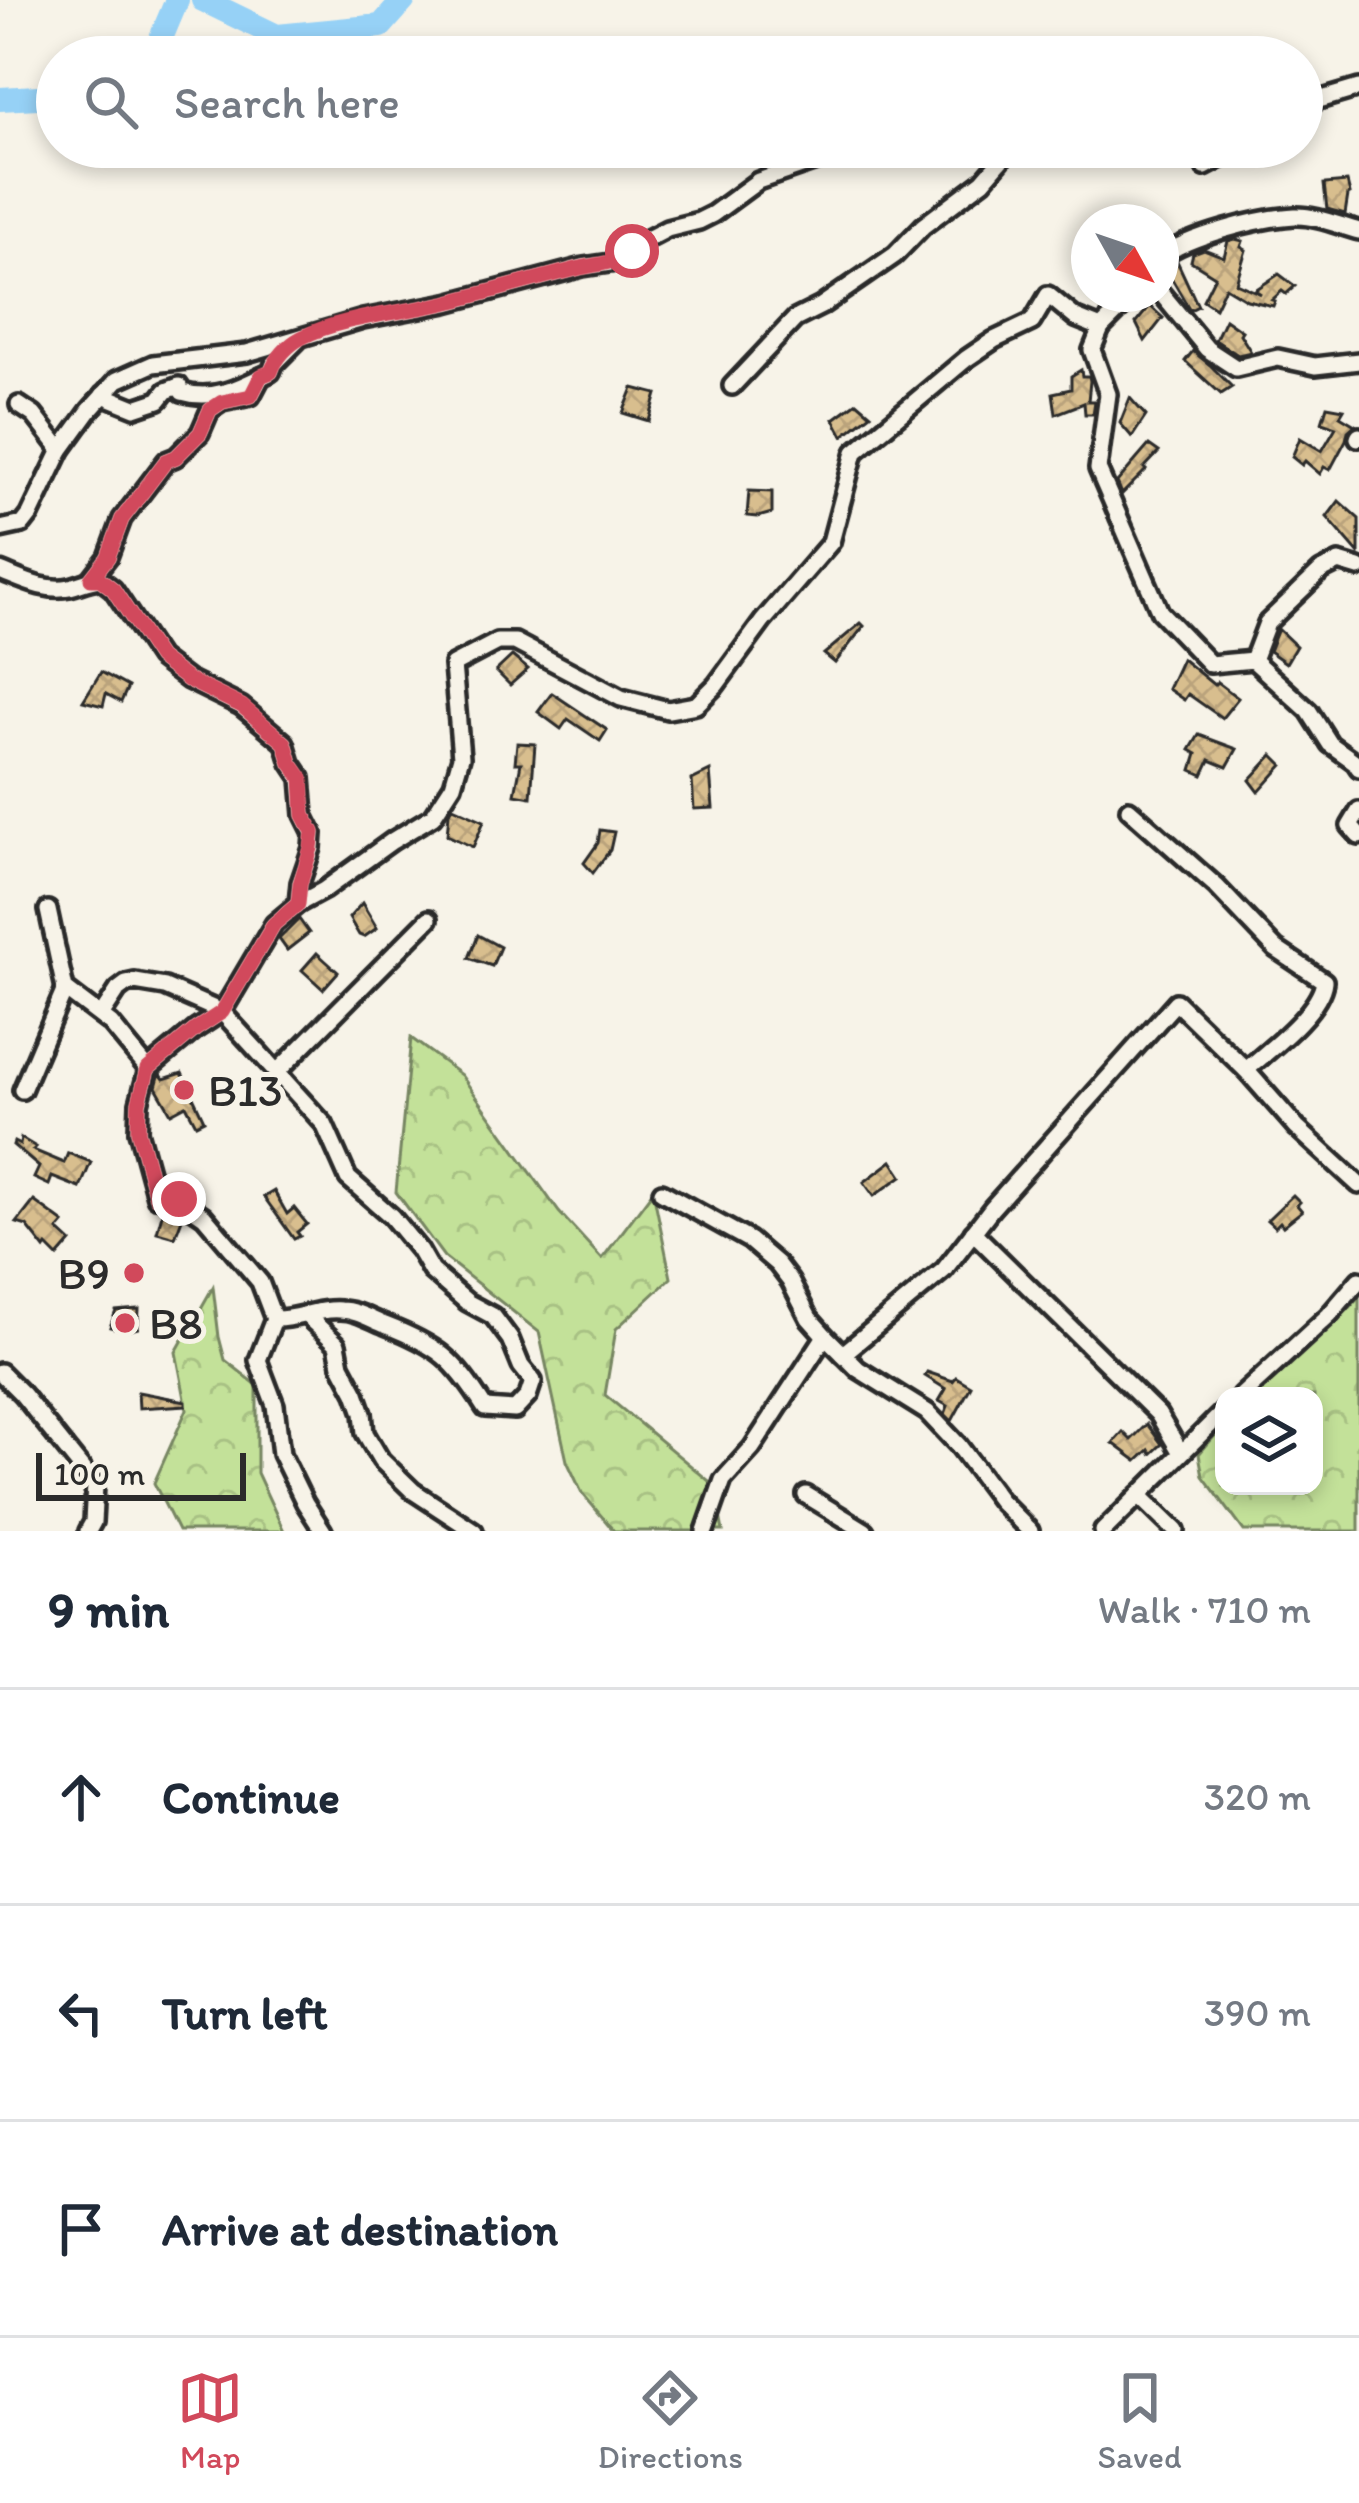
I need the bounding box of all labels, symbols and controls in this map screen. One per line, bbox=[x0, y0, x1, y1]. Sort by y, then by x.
search box bbox=[36, 36, 1323, 168]
icon: search bbox=[78, 69, 144, 135]
text: Search here bbox=[174, 75, 400, 129]
north arrow bbox=[1071, 204, 1179, 312]
route start bbox=[605, 224, 659, 278]
place label: B13 bbox=[208, 1063, 282, 1117]
marker: B13 bbox=[171, 1077, 197, 1103]
route end bbox=[152, 1172, 206, 1226]
place label: B9 bbox=[57, 1246, 110, 1300]
marker: B9 bbox=[121, 1260, 147, 1286]
place label: B8 bbox=[149, 1296, 203, 1350]
marker: B8 bbox=[112, 1310, 138, 1336]
map controls bbox=[1215, 1387, 1323, 1495]
button: layers bbox=[1215, 1387, 1323, 1495]
scale bar bbox=[36, 1447, 246, 1500]
text: 100 m bbox=[54, 1454, 145, 1493]
text: 9 min bbox=[48, 1579, 169, 1640]
text: Walk · 710 m bbox=[1098, 1586, 1311, 1633]
icon: ahead bbox=[48, 1764, 114, 1830]
text: Continue bbox=[162, 1770, 340, 1824]
text: 320 m bbox=[1204, 1773, 1311, 1820]
icon: left bbox=[48, 1980, 114, 2046]
text: Turn left bbox=[162, 1986, 328, 2040]
text: 390 m bbox=[1204, 1989, 1311, 2036]
icon: arrive bbox=[48, 2196, 114, 2262]
text: Arrive at destination bbox=[162, 2202, 558, 2256]
tab: Map bbox=[177, 2365, 243, 2476]
tab: Directions bbox=[598, 2365, 743, 2476]
tab: Saved bbox=[1098, 2365, 1182, 2476]

